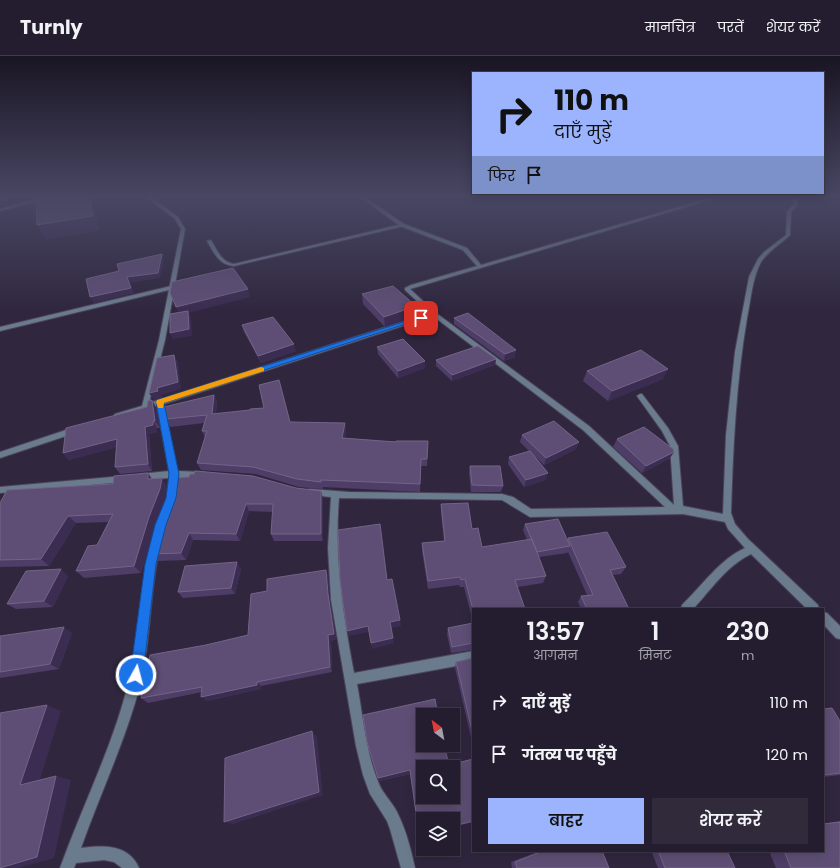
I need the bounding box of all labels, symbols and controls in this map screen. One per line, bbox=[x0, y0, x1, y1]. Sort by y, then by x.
text: Turnly bbox=[20, 14, 83, 41]
text: मानचित्र bbox=[645, 17, 695, 37]
text: परतें bbox=[717, 17, 744, 37]
text: शेयर करें bbox=[766, 17, 820, 37]
text: 110 m bbox=[554, 81, 629, 120]
icon: right bbox=[488, 88, 540, 140]
text: दाएँ मुड़ें bbox=[554, 119, 611, 144]
icon: arrive bbox=[523, 164, 545, 186]
text: फिर bbox=[488, 165, 515, 186]
pin bbox=[404, 301, 438, 335]
icon: arrive bbox=[410, 307, 432, 329]
text: 13:57 bbox=[526, 615, 584, 648]
text: 1 bbox=[651, 615, 659, 648]
text: 230 bbox=[726, 615, 770, 648]
text: आगमन bbox=[533, 646, 578, 665]
text: मिनट bbox=[639, 646, 672, 665]
text: m bbox=[741, 646, 754, 665]
position arrow bbox=[115, 654, 157, 696]
icon: right bbox=[488, 691, 510, 713]
text: दाएँ मुड़ें bbox=[522, 692, 570, 713]
text: 110 m bbox=[770, 692, 808, 713]
north arrow bbox=[416, 708, 460, 752]
map controls bbox=[416, 708, 460, 856]
icon: arrive bbox=[488, 743, 510, 765]
text: गंतव्य पर पहुँचे bbox=[522, 744, 617, 765]
text: 120 m bbox=[766, 744, 808, 765]
button: search bbox=[416, 760, 460, 804]
button: बाहर bbox=[488, 798, 644, 844]
button: शेयर करें bbox=[652, 798, 808, 844]
button: layers bbox=[416, 812, 460, 856]

